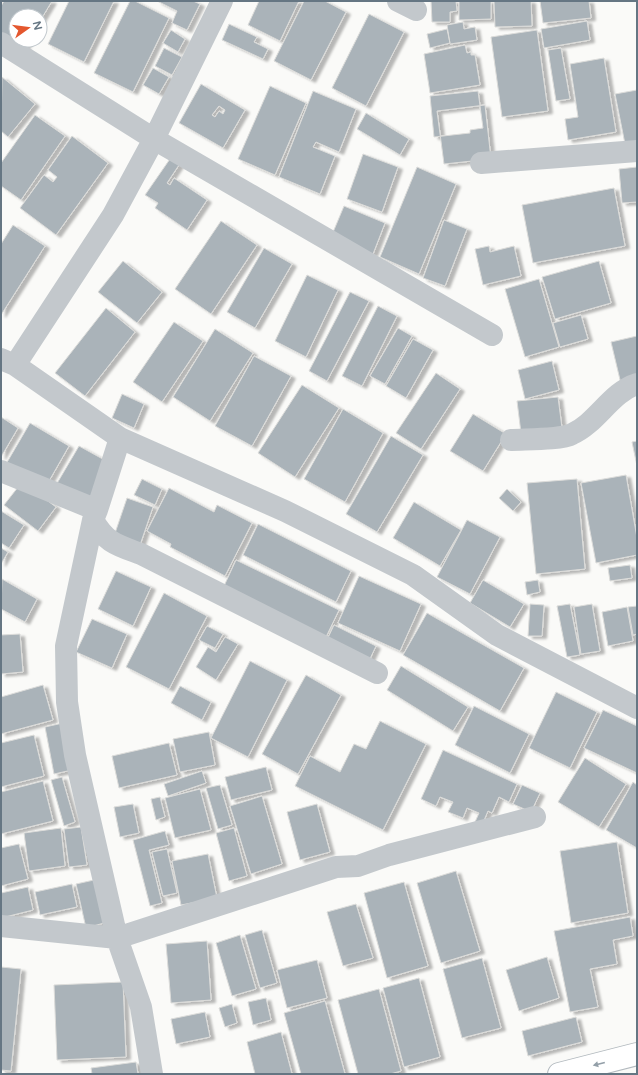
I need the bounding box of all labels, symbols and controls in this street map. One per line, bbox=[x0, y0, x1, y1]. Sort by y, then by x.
north arrow bbox=[8, 8, 48, 48]
text: N bbox=[30, 20, 45, 32]
one-way arrow bbox=[593, 1061, 605, 1067]

